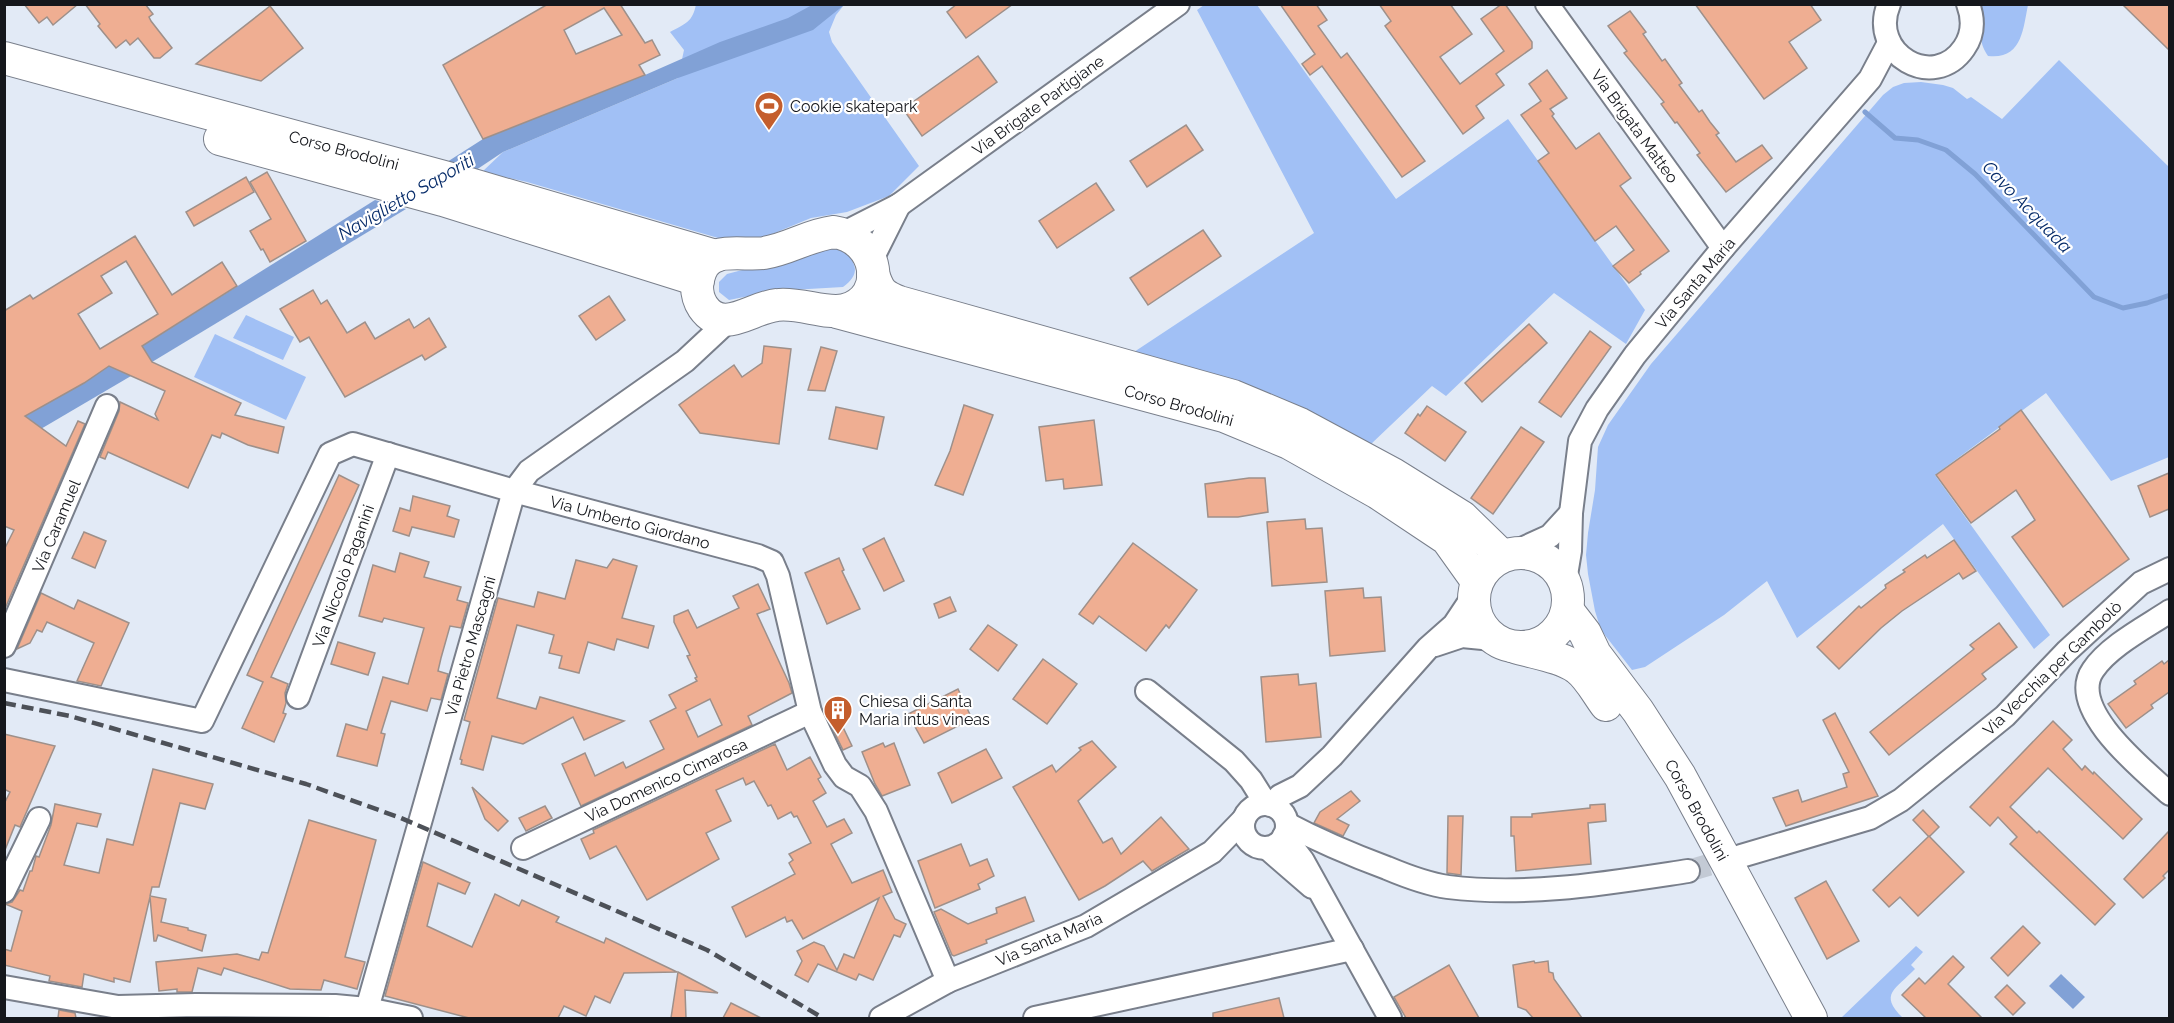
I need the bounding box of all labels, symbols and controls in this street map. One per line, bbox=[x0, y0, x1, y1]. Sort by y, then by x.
street label: Via Brigate Partigiane bbox=[969, 51, 1108, 160]
street label: Via Brigata Matteo bbox=[1587, 66, 1682, 187]
sports icon: Cookie skatepark bbox=[753, 90, 785, 132]
place label: Cookie skatepark bbox=[790, 97, 918, 116]
street label: Corso Brodolini bbox=[287, 127, 401, 174]
water label: Naviglietto Saporiti bbox=[334, 149, 478, 244]
water label: Cavo Acquada bbox=[1978, 156, 2077, 257]
street label: Via Santa Maria bbox=[1652, 234, 1739, 333]
street label: Corso Brodolini bbox=[1122, 381, 1236, 430]
street label: Via Caramuel bbox=[28, 476, 85, 576]
street label: Via Umberto Giordano bbox=[548, 492, 712, 553]
street label: Via Niccolò Paganini bbox=[309, 502, 378, 650]
street label: Via Pietro Mascagni bbox=[441, 574, 500, 718]
street label: Via Vecchia per Gambolò bbox=[1979, 597, 2126, 740]
place label: Chiesa di Santa Maria intus vineas bbox=[859, 692, 990, 729]
building icon: Chiesa di Santa Maria intus vineas bbox=[822, 694, 854, 736]
street label: Via Domenico Cimarosa bbox=[582, 735, 750, 826]
street label: Corso Brodolini bbox=[1661, 756, 1732, 864]
street label: Via Santa Maria bbox=[993, 909, 1105, 970]

